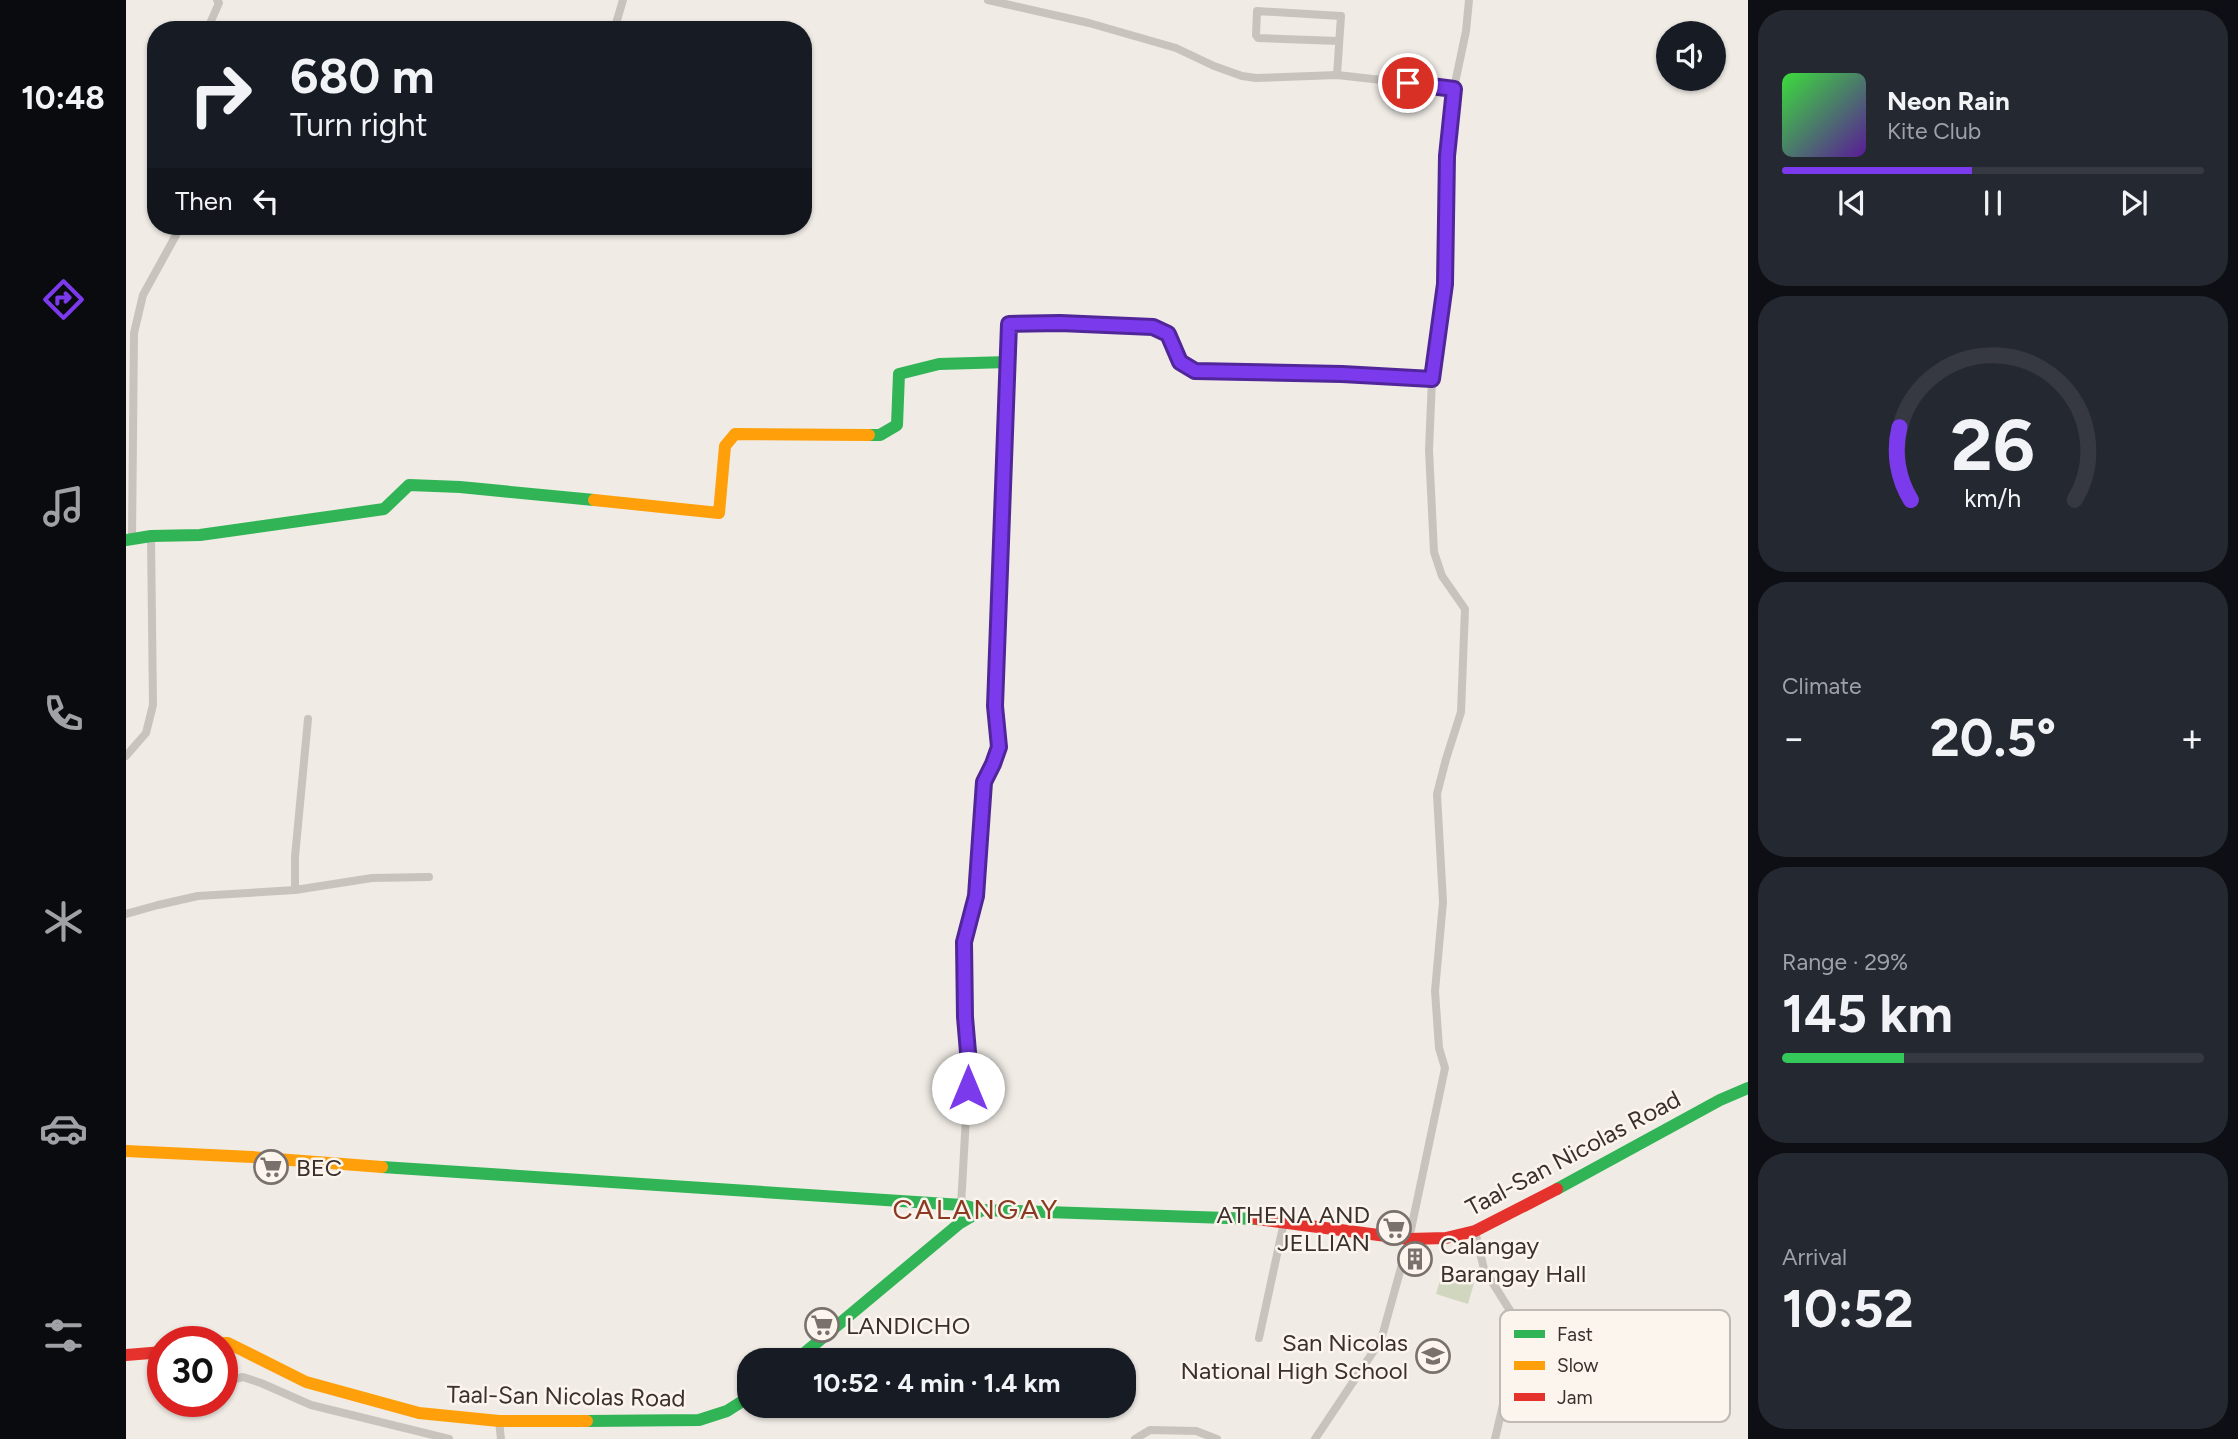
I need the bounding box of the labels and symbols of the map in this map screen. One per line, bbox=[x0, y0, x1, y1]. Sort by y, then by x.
pin bbox=[1378, 53, 1438, 113]
position arrow bbox=[931, 1051, 1005, 1125]
street label: Taal-San Nicolas Road bbox=[1461, 1084, 1685, 1222]
supermarket icon: BEC bbox=[252, 1148, 290, 1186]
place label: BEC bbox=[296, 1153, 342, 1182]
district label: CALANGAY bbox=[892, 1192, 1060, 1226]
place label: ATHENA AND JELLIAN bbox=[1217, 1200, 1370, 1257]
supermarket icon: ATHENA AND JELLIAN bbox=[1375, 1209, 1413, 1247]
place label: Calangay Barangay Hall bbox=[1440, 1231, 1586, 1288]
building icon: Calangay Barangay Hall bbox=[1396, 1240, 1434, 1278]
supermarket icon: LANDICHO bbox=[803, 1306, 841, 1344]
legend bbox=[1500, 1310, 1730, 1422]
place label: LANDICHO bbox=[846, 1311, 970, 1340]
text: Fast bbox=[1557, 1323, 1593, 1346]
speed limit sign: 30 bbox=[147, 1326, 238, 1417]
place label: San Nicolas National High School bbox=[1181, 1328, 1408, 1385]
school or university icon: San Nicolas National High School bbox=[1414, 1337, 1452, 1375]
text: Slow bbox=[1557, 1354, 1599, 1377]
street label: Taal-San Nicolas Road bbox=[446, 1379, 686, 1413]
text: Jam bbox=[1557, 1386, 1593, 1409]

